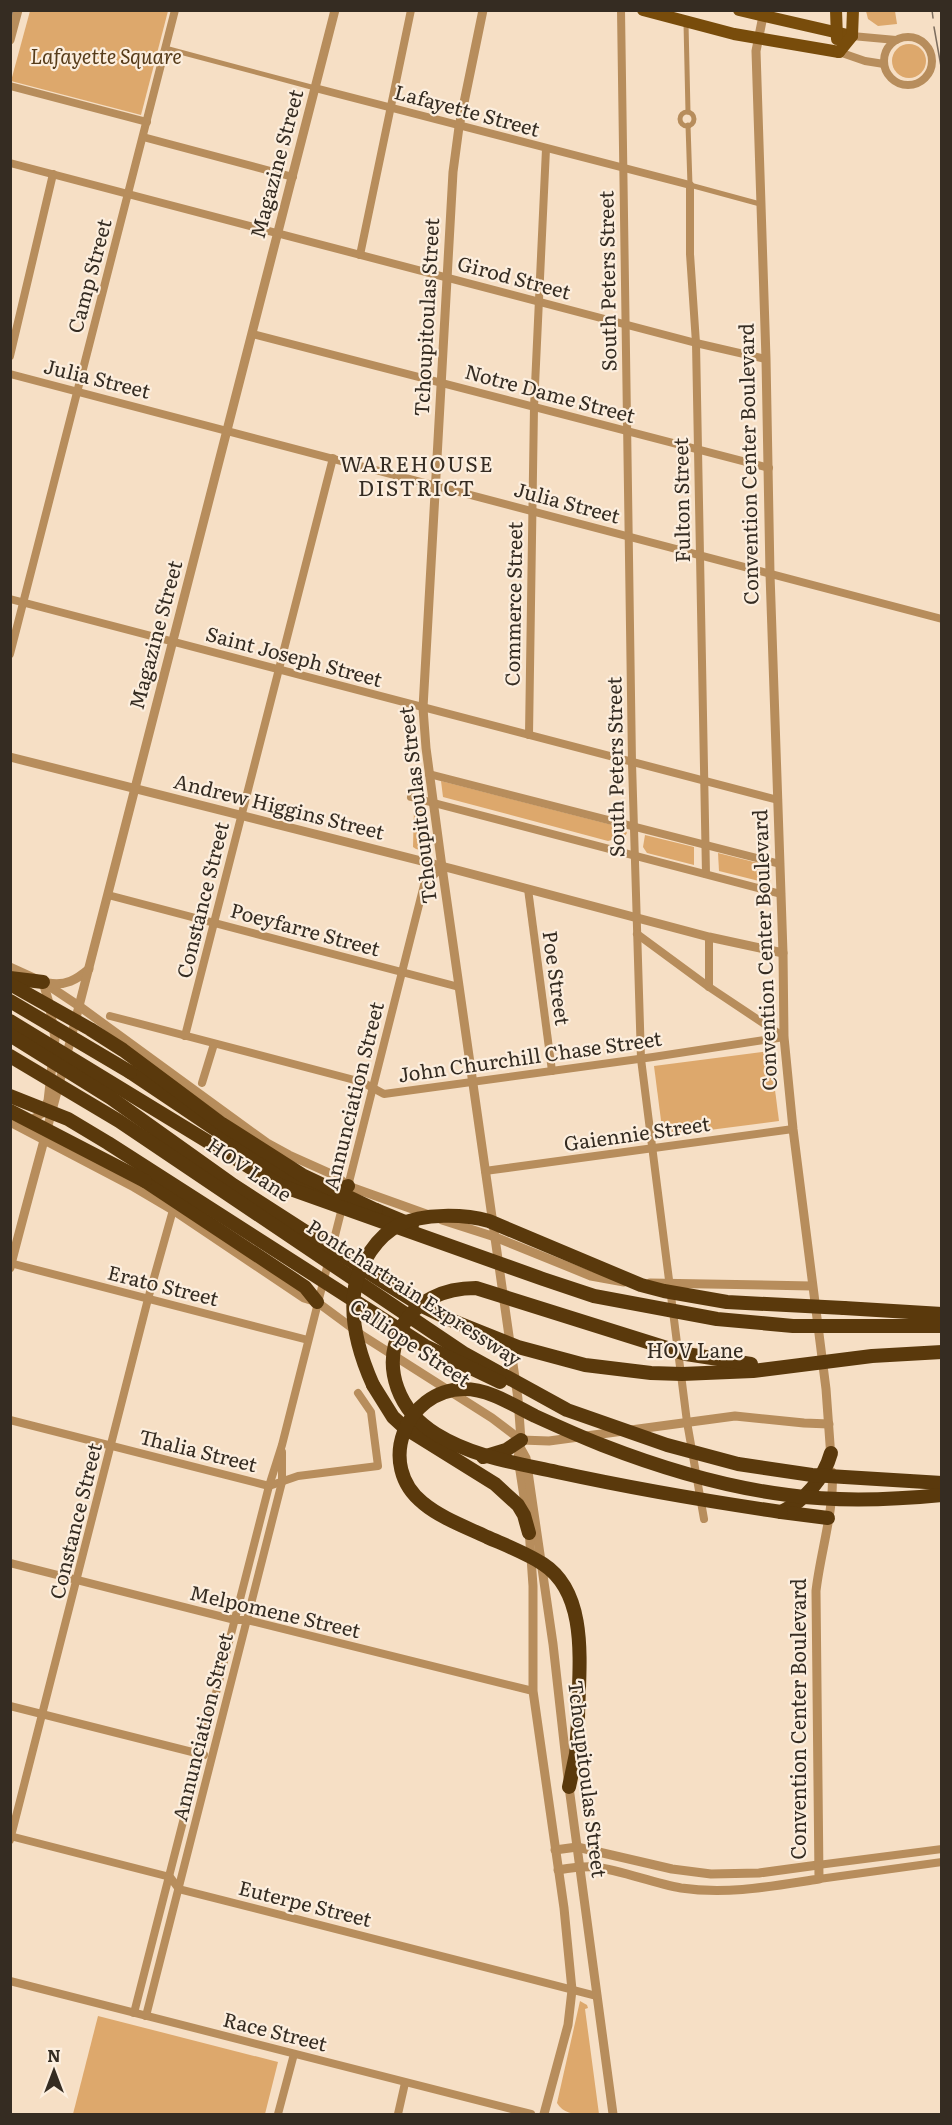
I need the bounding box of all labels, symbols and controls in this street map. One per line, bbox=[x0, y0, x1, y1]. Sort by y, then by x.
park label: Lafayette Square bbox=[30, 40, 182, 70]
street label: Lafayette Street bbox=[391, 75, 544, 143]
street label: Magazine Street bbox=[241, 86, 309, 241]
street label: South Peters Street bbox=[589, 190, 623, 372]
street label: Camp Street bbox=[58, 215, 118, 336]
street label: Tchoupitoulas Street bbox=[405, 217, 445, 417]
street label: Girod Street bbox=[455, 247, 574, 306]
street label: Convention Center Boulevard bbox=[730, 323, 764, 605]
street label: Julia Street bbox=[41, 349, 154, 405]
street label: Notre Dame Street bbox=[462, 355, 639, 429]
street label: Fulton Street bbox=[664, 437, 696, 563]
district label: WAREHOUSE DISTRICT bbox=[340, 447, 494, 502]
street label: Julia Street bbox=[511, 473, 624, 530]
street label: Commerce Street bbox=[496, 521, 528, 687]
street label: Magazine Street bbox=[120, 557, 188, 712]
street label: Saint Joseph Street bbox=[203, 617, 386, 693]
street label: South Peters Street bbox=[597, 676, 631, 858]
street label: Tchoupitoulas Street bbox=[389, 705, 443, 906]
street label: Andrew Higgins Street bbox=[171, 764, 388, 846]
street label: Convention Center Boulevard bbox=[743, 809, 783, 1091]
street label: Constance Street bbox=[167, 818, 235, 981]
street label: Poeyfarre Street bbox=[227, 894, 384, 962]
street label: Poe Street bbox=[536, 928, 579, 1027]
street label: Annunciation Street bbox=[314, 998, 390, 1193]
street label: John Churchill Chase Street bbox=[396, 1022, 663, 1088]
street label: Gaiennie Street bbox=[562, 1107, 712, 1157]
street label: HOV Lane bbox=[202, 1129, 299, 1208]
street label: Pontchartrain Expressway bbox=[302, 1210, 529, 1372]
street label: Erato Street bbox=[105, 1256, 222, 1312]
street label: Calliope Street bbox=[345, 1290, 478, 1393]
street label: HOV Lane bbox=[647, 1334, 743, 1364]
street label: Thalia Street bbox=[136, 1420, 261, 1478]
street label: Constance Street bbox=[40, 1439, 108, 1602]
street label: Melpomene Street bbox=[187, 1576, 364, 1644]
street label: Convention Center Boulevard bbox=[782, 1578, 812, 1860]
street label: Annunciation Street bbox=[163, 1629, 239, 1824]
street label: Tchoupitoulas Street bbox=[562, 1678, 616, 1879]
street label: Euterpe Street bbox=[236, 1871, 375, 1933]
street label: Race Street bbox=[220, 2003, 331, 2057]
north arrow bbox=[24, 2041, 84, 2101]
text: N bbox=[47, 2043, 61, 2067]

